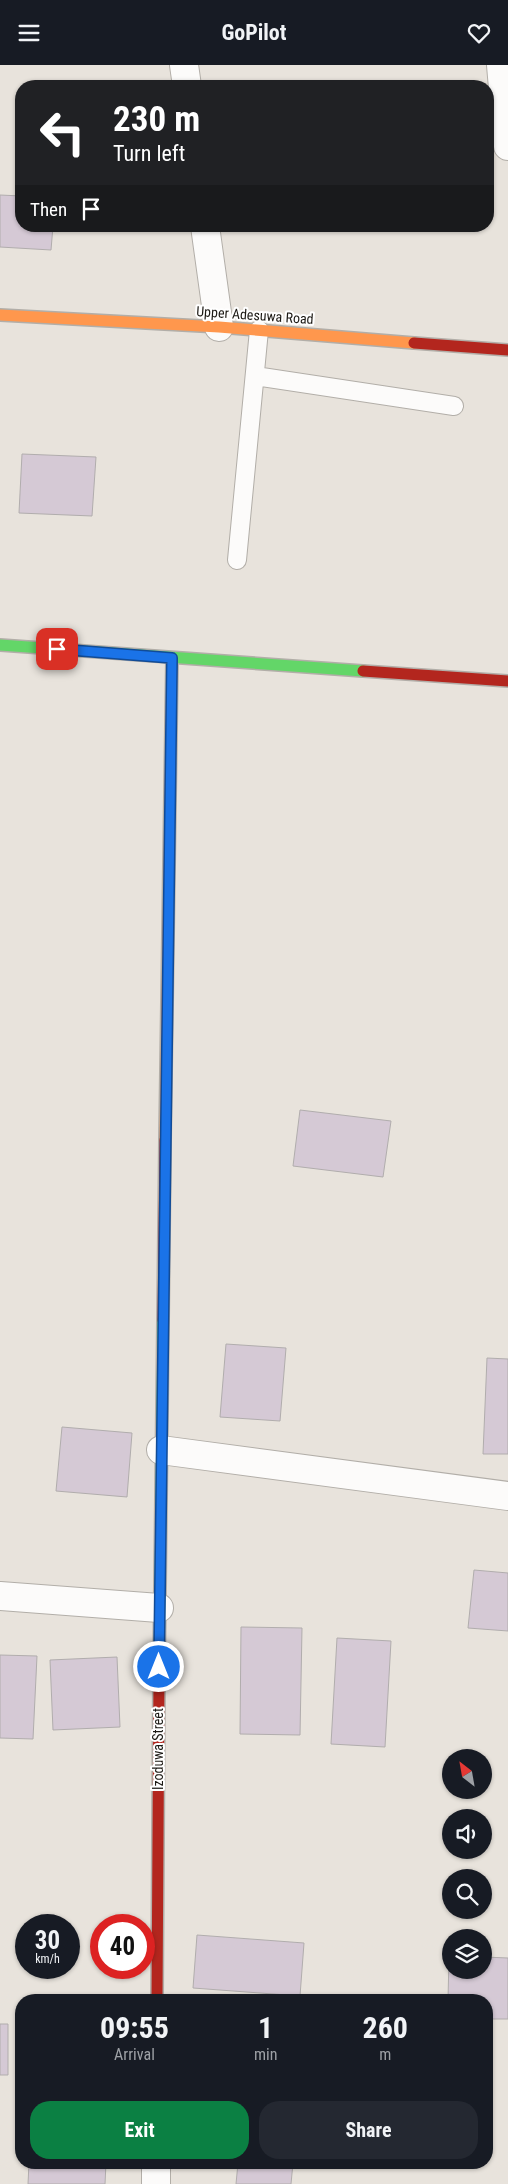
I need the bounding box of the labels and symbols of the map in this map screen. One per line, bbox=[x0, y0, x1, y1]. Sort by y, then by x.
street label: Upper Adesuwa Road bbox=[196, 303, 314, 327]
pin bbox=[36, 628, 78, 670]
position arrow bbox=[132, 1640, 184, 1692]
street label: Izoduwa Street bbox=[150, 1708, 166, 1790]
north arrow bbox=[442, 1749, 492, 1799]
speed limit sign: 40 bbox=[90, 1914, 155, 1979]

